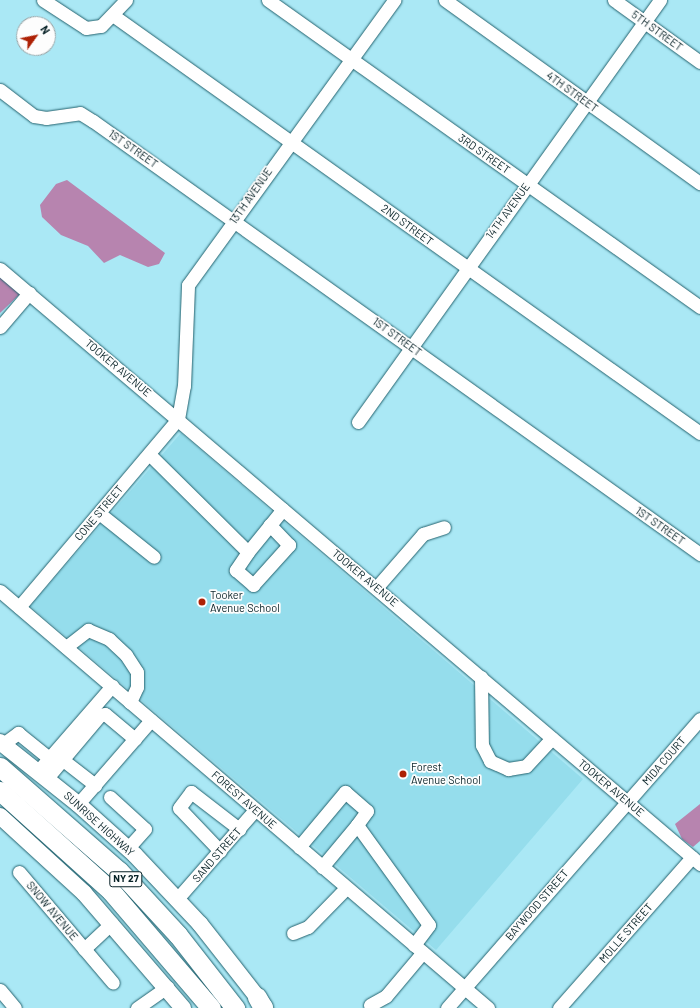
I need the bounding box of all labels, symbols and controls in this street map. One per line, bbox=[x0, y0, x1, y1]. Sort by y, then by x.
street label: 5TH STREET bbox=[629, 8, 685, 54]
north arrow bbox=[16, 16, 56, 56]
text: N bbox=[38, 23, 53, 36]
street label: 4TH STREET bbox=[544, 69, 600, 115]
street label: 1ST STREET bbox=[106, 127, 160, 171]
street label: 3RD STREET bbox=[456, 131, 512, 177]
street label: 13TH AVENUE bbox=[227, 165, 275, 227]
street label: 14TH AVENUE bbox=[483, 180, 533, 242]
street label: 2ND STREET bbox=[378, 202, 436, 248]
street label: 1ST STREET bbox=[370, 315, 424, 359]
street label: TOOKER AVENUE bbox=[82, 337, 154, 399]
street label: CONE STREET bbox=[72, 483, 126, 543]
street label: 1ST STREET bbox=[633, 504, 687, 548]
street label: TOOKER AVENUE bbox=[329, 547, 401, 609]
place label: Tooker Avenue School bbox=[210, 589, 280, 615]
marker: Tooker Avenue School bbox=[197, 597, 207, 607]
street label: MIDA COURT bbox=[639, 734, 689, 788]
street label: TOOKER AVENUE bbox=[575, 757, 647, 819]
place label: Forest Avenue School bbox=[411, 761, 481, 787]
street label: FOREST AVENUE bbox=[209, 768, 279, 832]
marker: Forest Avenue School bbox=[398, 769, 408, 779]
street label: SUNRISE HIGHWAY bbox=[61, 789, 137, 859]
street label: SAND STREET bbox=[190, 825, 244, 885]
street label: BAYWOOD STREET bbox=[503, 867, 571, 943]
road number: NY 27 bbox=[109, 871, 143, 887]
street label: SNOW AVENUE bbox=[24, 879, 80, 943]
street label: MOLLE STREET bbox=[596, 900, 656, 966]

